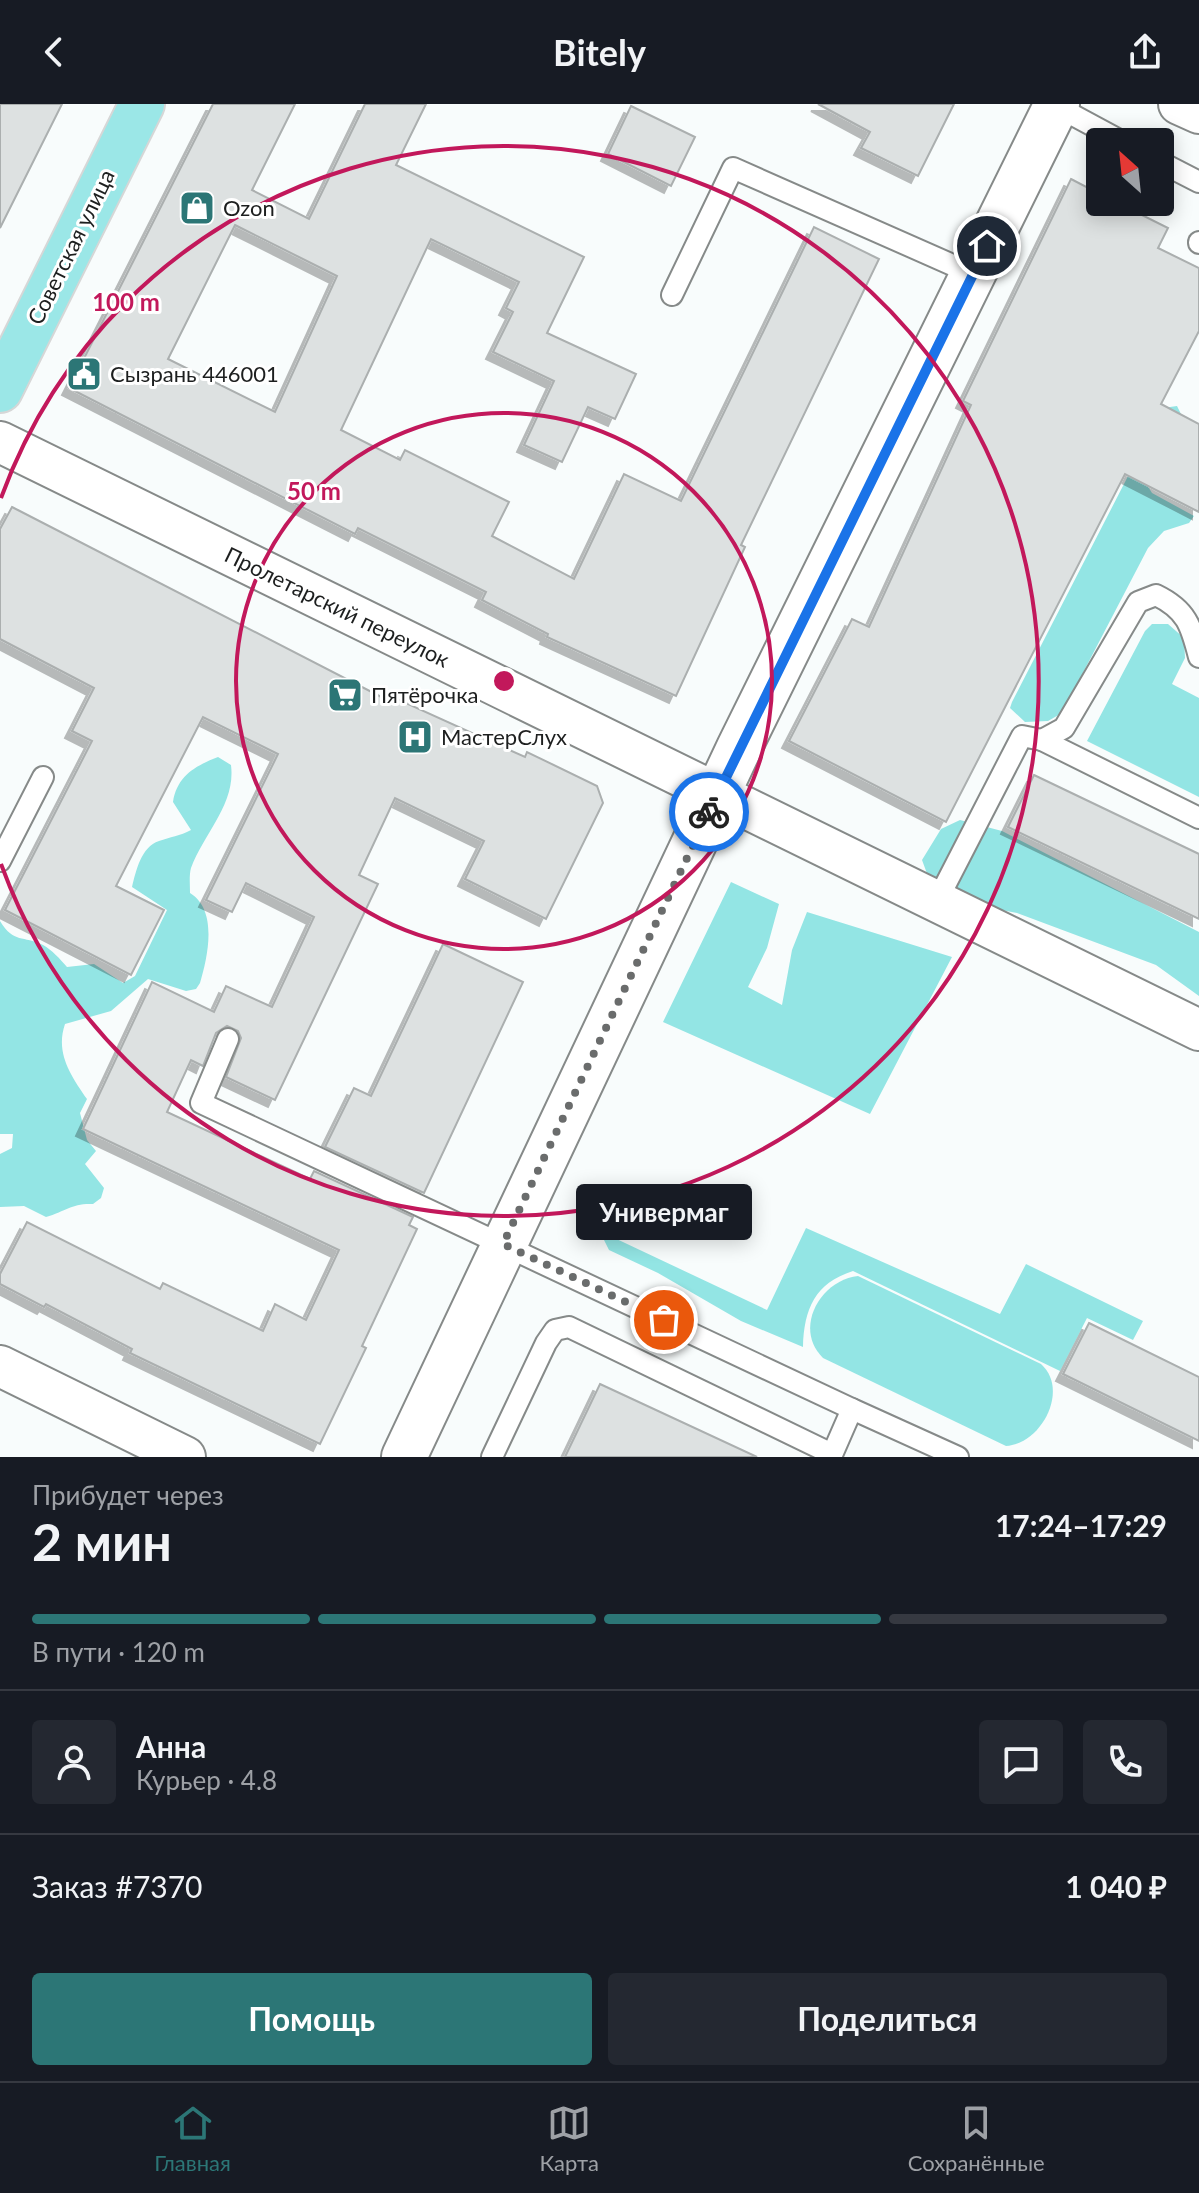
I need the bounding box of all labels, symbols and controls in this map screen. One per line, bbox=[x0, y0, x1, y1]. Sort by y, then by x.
icon: back bbox=[32, 30, 76, 74]
text: Bitely bbox=[553, 30, 646, 74]
icon: share bbox=[1123, 30, 1167, 74]
north arrow bbox=[1086, 128, 1174, 216]
map controls bbox=[1086, 128, 1174, 216]
street label: Советская улица bbox=[21, 165, 120, 329]
shop icon: Ozon bbox=[178, 189, 216, 227]
place label: Ozon bbox=[223, 194, 275, 221]
pin bbox=[953, 212, 1021, 280]
icon: home bbox=[965, 224, 1009, 268]
text: 100 m bbox=[92, 287, 160, 316]
public building icon: Сызрань 446001 bbox=[65, 355, 103, 393]
place label: Сызрань 446001 bbox=[110, 360, 279, 387]
text: 50 m bbox=[287, 476, 341, 505]
street label: Пролетарский переулок bbox=[220, 540, 455, 673]
centre of rings bbox=[490, 667, 518, 695]
supermarket icon: Пятёрочка bbox=[326, 676, 364, 714]
place label: Пятёрочка bbox=[371, 681, 478, 708]
hospital icon: МастерСлух bbox=[396, 718, 434, 756]
place label: МастерСлух bbox=[441, 723, 567, 750]
courier bbox=[669, 772, 749, 852]
icon: bike bbox=[687, 790, 731, 834]
callout: Универмаг bbox=[576, 1184, 752, 1240]
text: Универмаг bbox=[599, 1196, 729, 1228]
pin bbox=[630, 1286, 698, 1354]
icon: bag bbox=[642, 1298, 686, 1342]
text: Прибудет через bbox=[32, 1479, 224, 1511]
text: 17:24–17:29 bbox=[995, 1507, 1167, 1543]
text: 2 мин bbox=[32, 1510, 172, 1572]
text: В пути · 120 m bbox=[32, 1636, 205, 1668]
button: person bbox=[32, 1720, 116, 1804]
button: chat bbox=[979, 1720, 1063, 1804]
button: phone bbox=[1083, 1720, 1167, 1804]
text: Анна bbox=[136, 1728, 206, 1764]
text: Курьер · 4.8 bbox=[136, 1764, 277, 1796]
text: Заказ #7370 bbox=[32, 1868, 203, 1904]
text: 1 040 ₽ bbox=[1065, 1868, 1167, 1904]
button: Помощь bbox=[32, 1973, 592, 2065]
button: Поделиться bbox=[608, 1973, 1167, 2065]
tab: Главная bbox=[154, 2101, 231, 2176]
tab: Карта bbox=[540, 2101, 599, 2176]
tab: Сохранённые bbox=[908, 2101, 1045, 2176]

